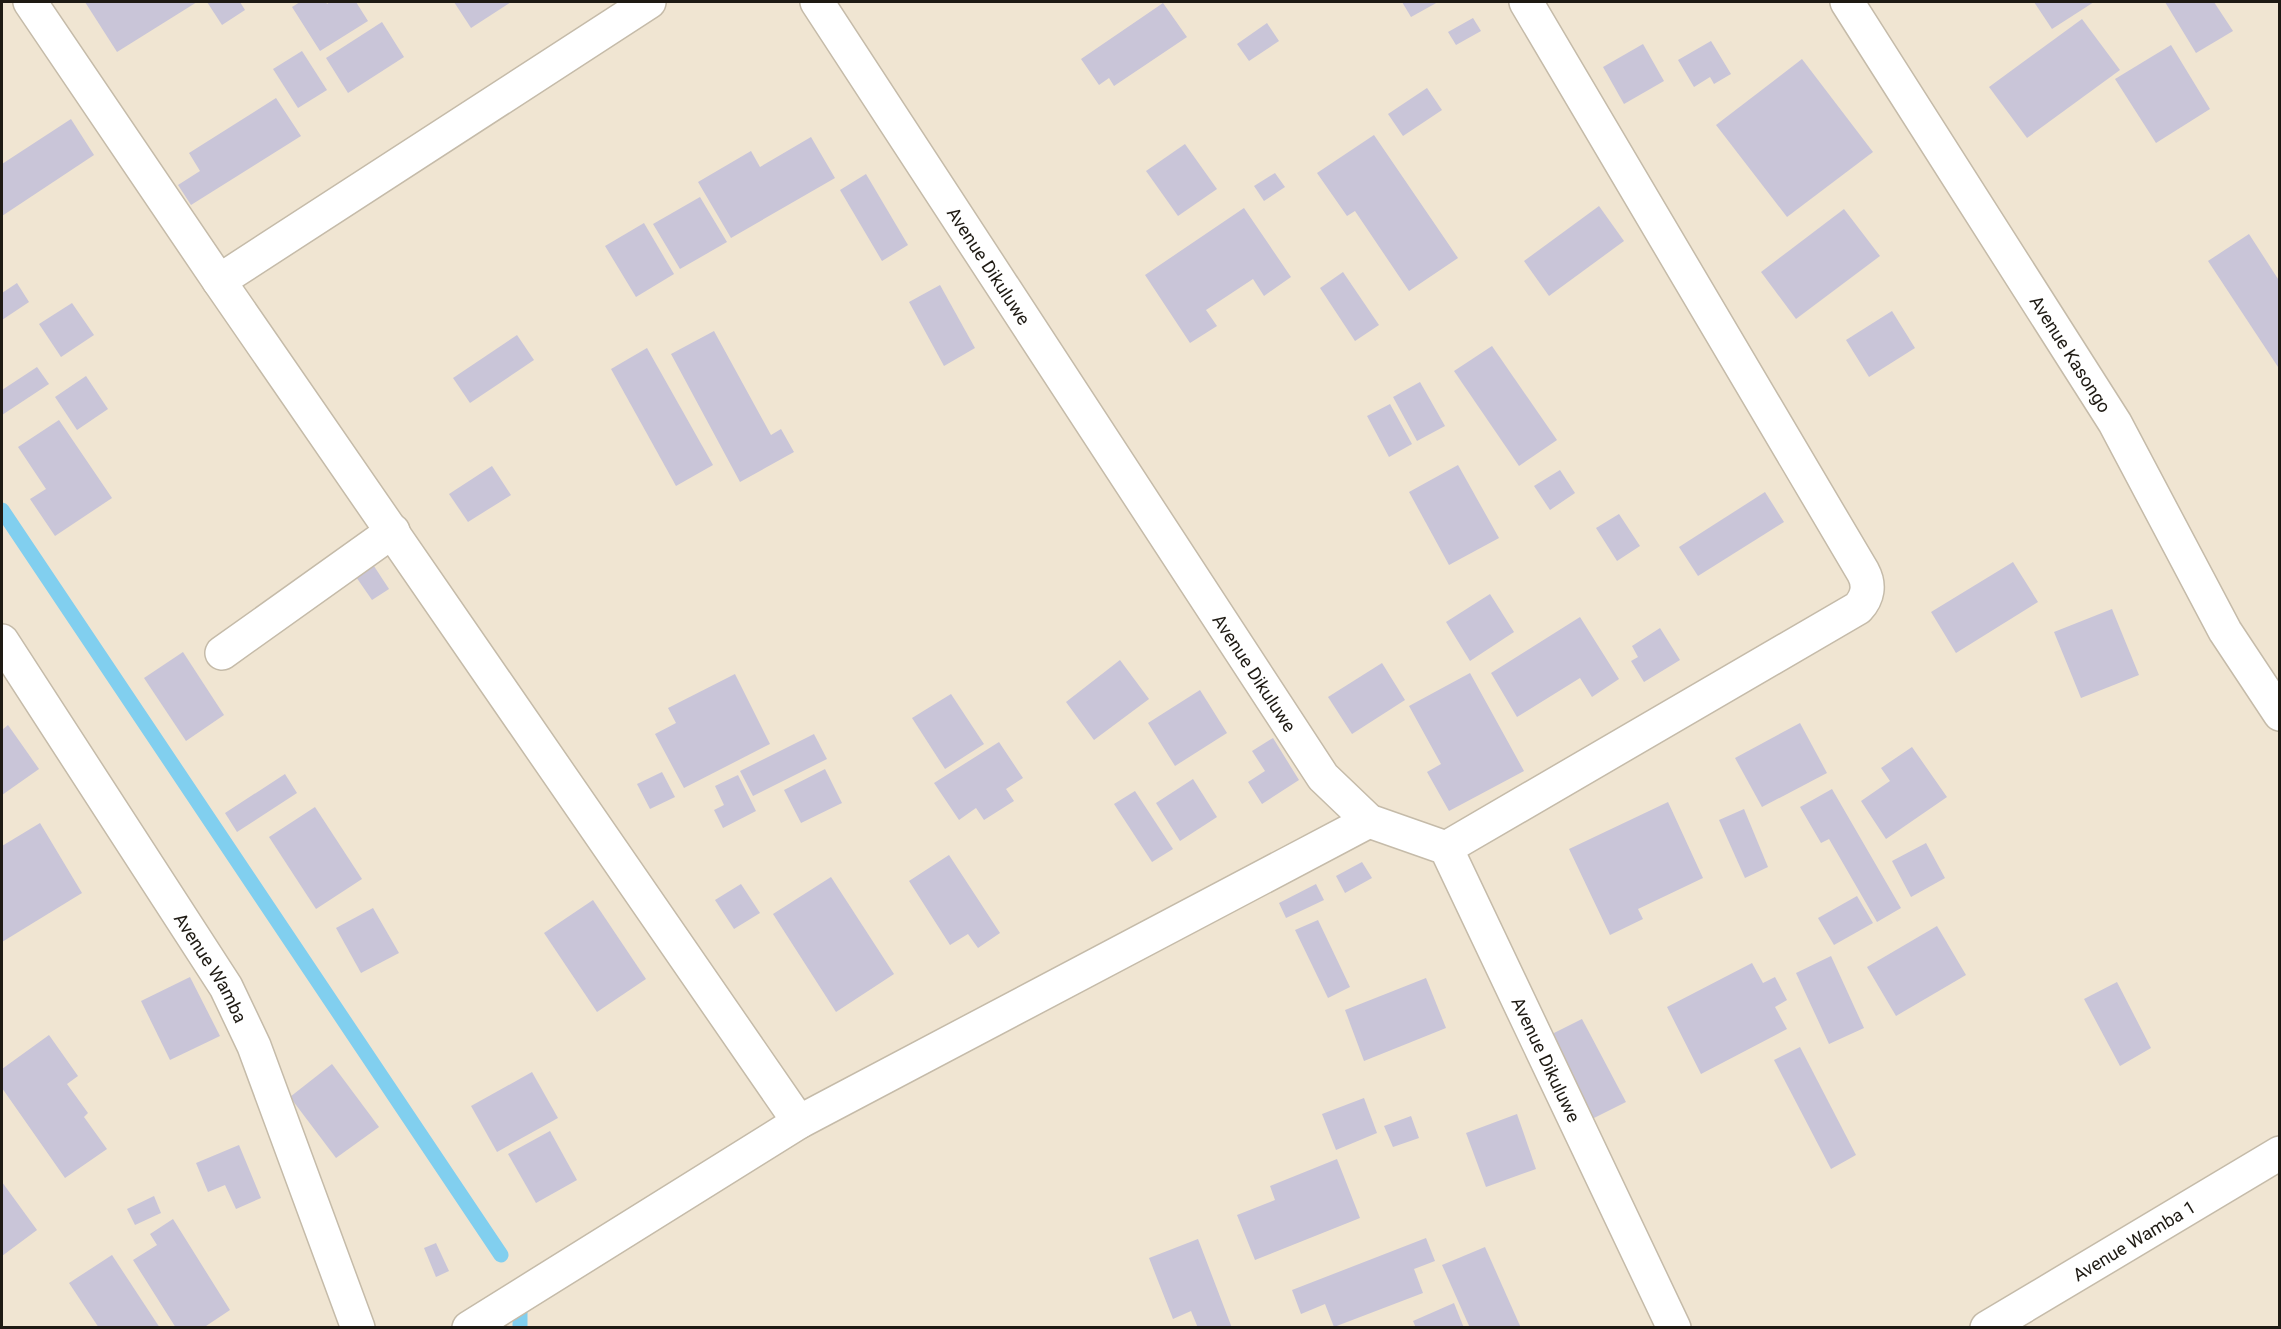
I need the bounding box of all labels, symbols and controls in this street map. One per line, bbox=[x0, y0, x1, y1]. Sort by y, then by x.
street label: Avenue Dikuluwe bbox=[943, 203, 1035, 328]
street label: Avenue Kasongo bbox=[2026, 291, 2116, 416]
street label: Avenue Dikuluwe bbox=[1209, 610, 1301, 735]
street label: Avenue Wamba bbox=[170, 909, 252, 1026]
street label: Avenue Dikuluwe bbox=[1508, 994, 1585, 1125]
street label: Avenue Wamba 1 bbox=[2069, 1196, 2199, 1285]

